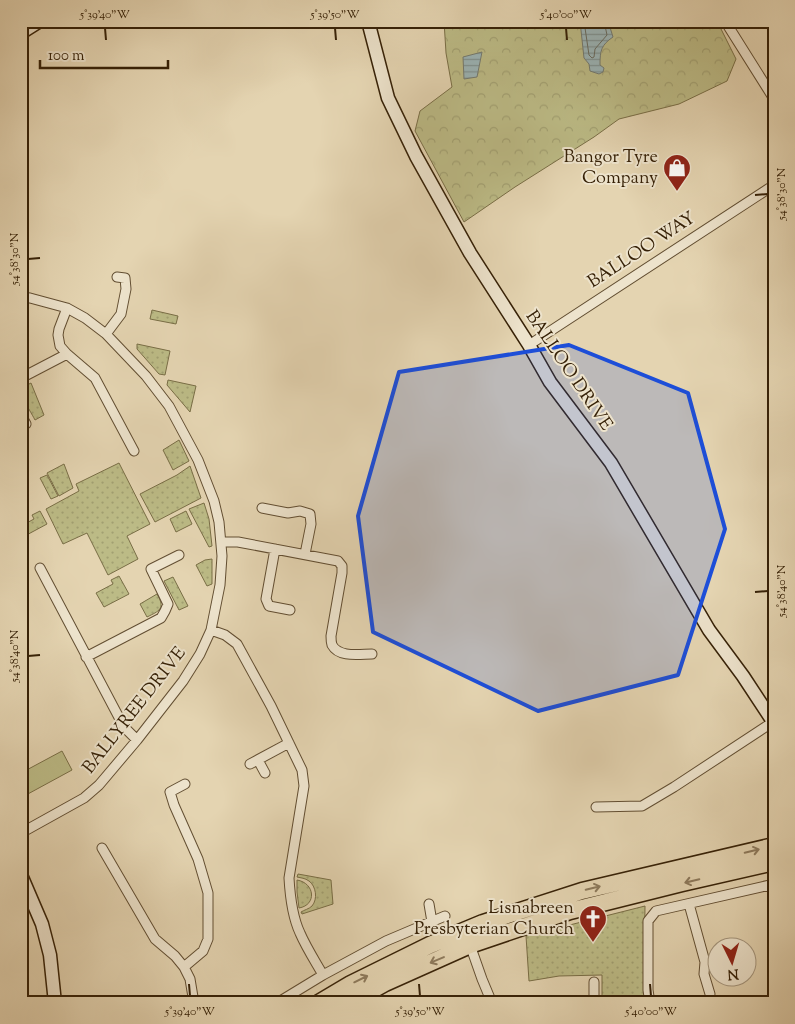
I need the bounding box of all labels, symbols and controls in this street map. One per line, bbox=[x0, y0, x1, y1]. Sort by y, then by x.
text: 5°39'40"W bbox=[79, 6, 131, 24]
text: 5°39'50"W bbox=[309, 6, 360, 24]
text: 5°40'00"W bbox=[539, 6, 592, 24]
scale bar bbox=[40, 38, 168, 70]
text: 100 m bbox=[48, 46, 85, 67]
place label: Bangor Tyre Company bbox=[564, 145, 658, 192]
shop icon: Bangor Tyre Company bbox=[662, 153, 692, 192]
text: 54°38'30"N bbox=[773, 167, 791, 221]
street label: BALLOO WAY bbox=[583, 206, 701, 296]
text: 54°38'30"N bbox=[6, 232, 24, 286]
street label: BALLOO DRIVE bbox=[518, 306, 618, 436]
text: 54°38'40"N bbox=[773, 564, 791, 618]
text: 54°38'40"N bbox=[6, 629, 24, 683]
street label: BALLYREE DRIVE bbox=[77, 642, 193, 780]
one-way arrow bbox=[743, 846, 759, 855]
one-way arrow bbox=[685, 877, 701, 886]
one-way arrow bbox=[585, 883, 601, 892]
place label: Lisnabreen Presbyterian Church bbox=[414, 896, 574, 943]
church icon: Lisnabreen Presbyterian Church bbox=[578, 904, 608, 943]
north arrow bbox=[708, 936, 758, 986]
one-way arrow bbox=[430, 955, 445, 965]
text: N bbox=[727, 963, 739, 983]
one-way arrow bbox=[353, 974, 368, 983]
text: 5°39'40"W bbox=[164, 1003, 216, 1021]
text: 5°39'50"W bbox=[394, 1003, 445, 1021]
text: 5°40'00"W bbox=[624, 1003, 677, 1021]

